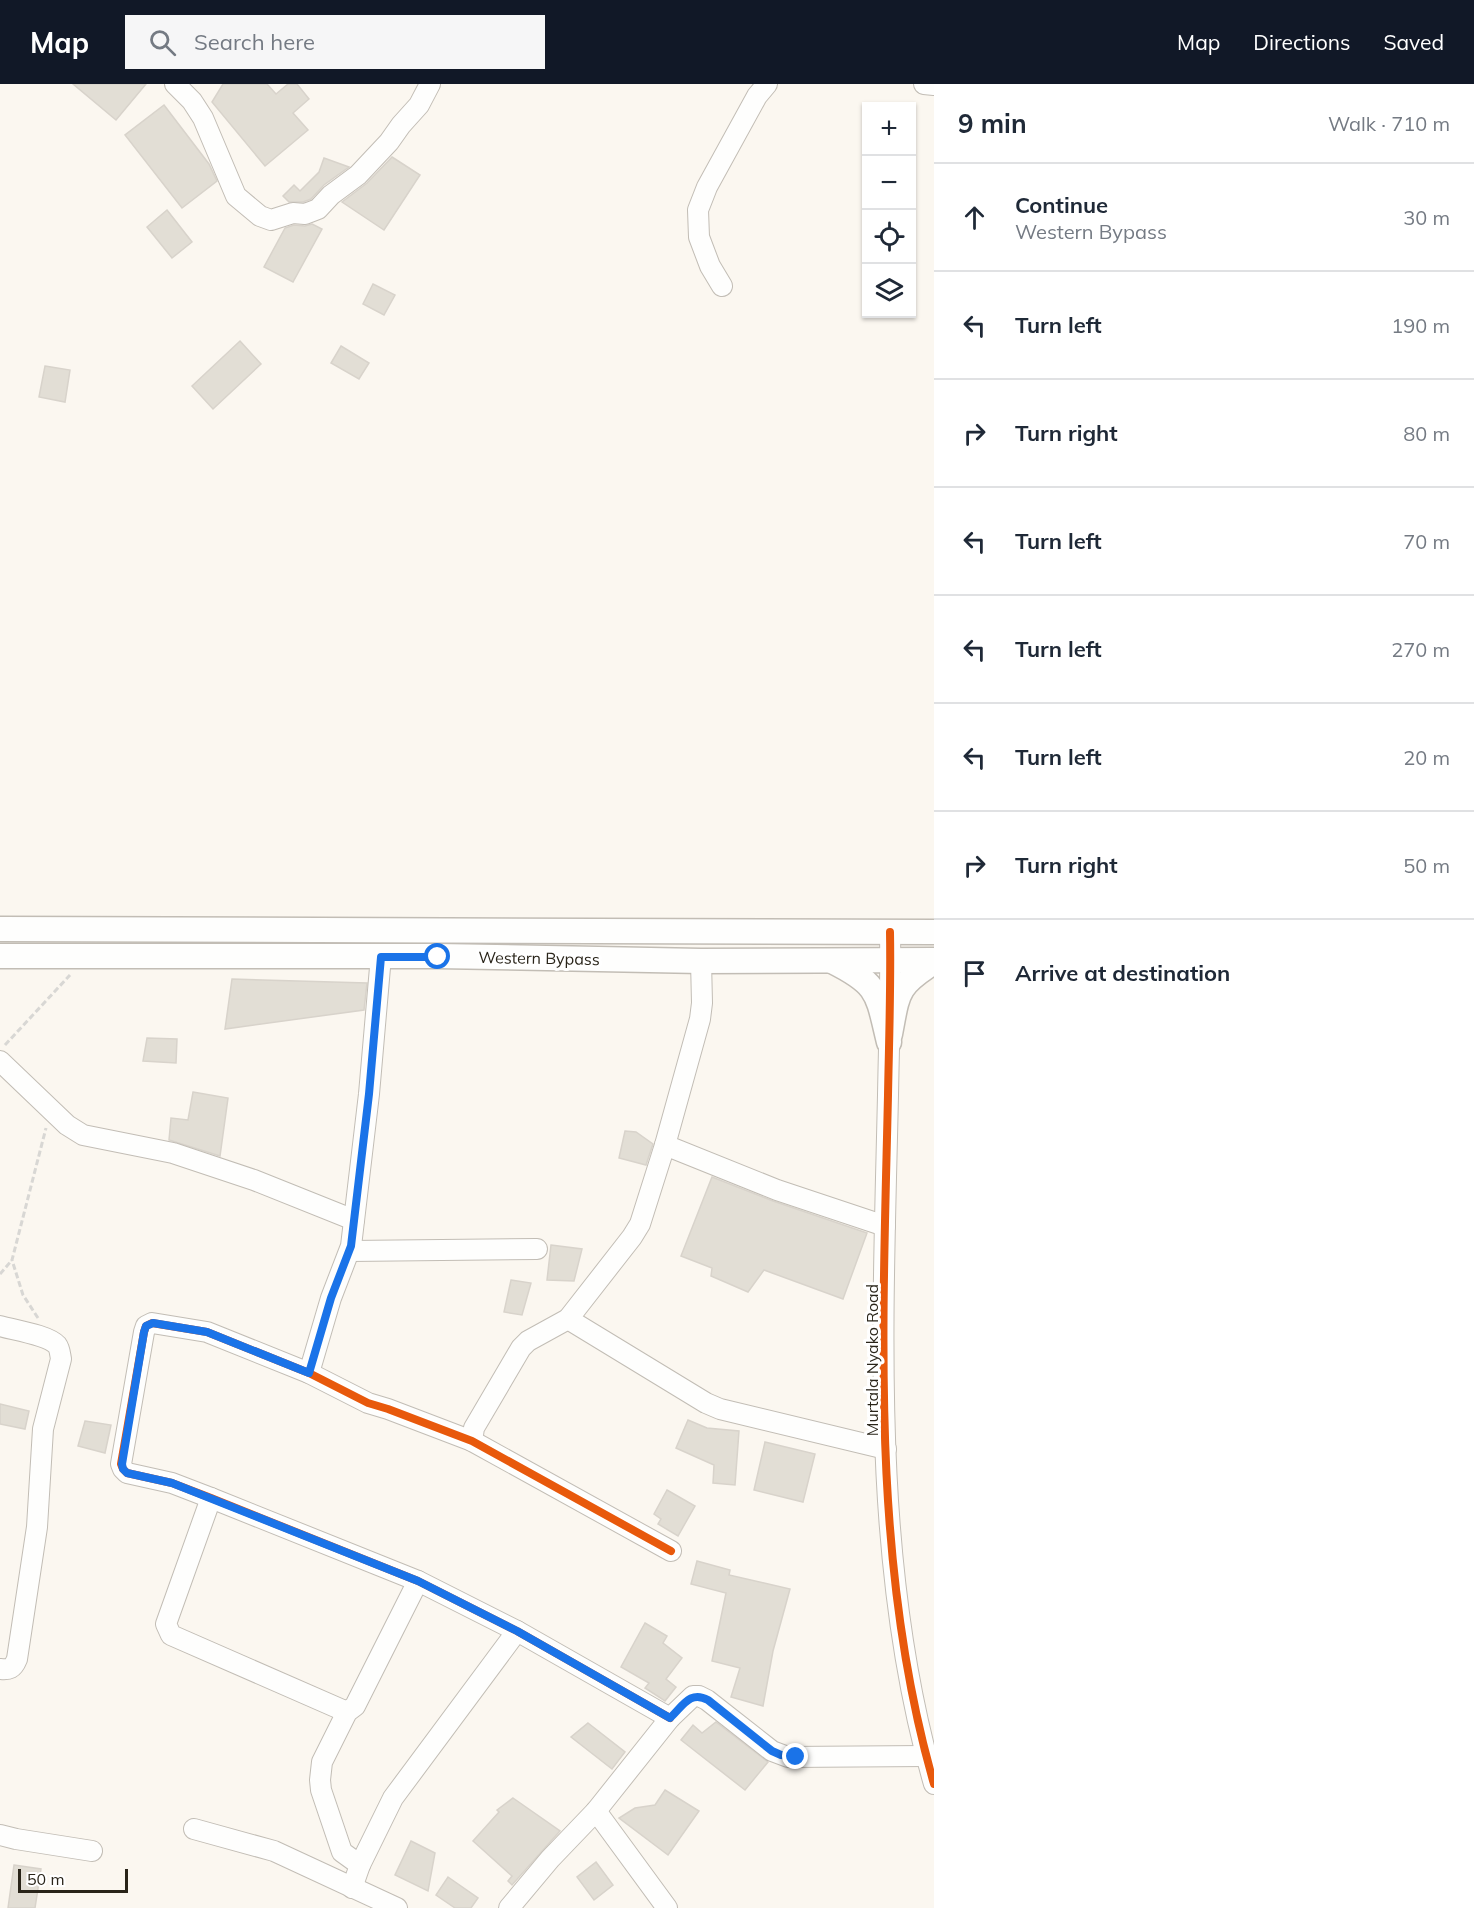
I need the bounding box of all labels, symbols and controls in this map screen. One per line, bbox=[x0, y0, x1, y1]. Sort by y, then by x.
search box bbox=[125, 15, 545, 69]
text: Map bbox=[30, 25, 89, 60]
icon: search bbox=[146, 26, 179, 59]
text: Search here bbox=[194, 28, 315, 56]
text: Map bbox=[1177, 29, 1220, 55]
text: Directions bbox=[1253, 29, 1350, 55]
text: Saved bbox=[1383, 29, 1444, 55]
map controls bbox=[862, 102, 916, 318]
button: + bbox=[862, 102, 916, 156]
text: 9 min bbox=[958, 107, 1027, 140]
text: Walk · 710 m bbox=[1328, 111, 1450, 136]
button: − bbox=[862, 156, 916, 210]
text: Continue bbox=[1015, 191, 1108, 219]
icon: ahead bbox=[958, 201, 991, 234]
text: 30 m bbox=[1403, 205, 1450, 230]
button: locate bbox=[862, 210, 916, 264]
text: Western Bypass bbox=[1015, 219, 1167, 244]
button: layers bbox=[862, 264, 916, 318]
icon: left bbox=[958, 309, 991, 342]
text: Turn left bbox=[1015, 311, 1102, 339]
text: 190 m bbox=[1391, 313, 1450, 338]
icon: right bbox=[958, 417, 991, 450]
text: Turn right bbox=[1015, 419, 1118, 447]
text: 80 m bbox=[1403, 421, 1450, 446]
icon: left bbox=[958, 525, 991, 558]
text: Turn left bbox=[1015, 527, 1102, 555]
text: 70 m bbox=[1403, 529, 1450, 554]
icon: left bbox=[958, 633, 991, 666]
text: Turn left bbox=[1015, 635, 1102, 663]
text: 270 m bbox=[1391, 637, 1450, 662]
icon: left bbox=[958, 741, 991, 774]
text: Turn left bbox=[1015, 743, 1102, 771]
text: 20 m bbox=[1403, 745, 1450, 770]
icon: right bbox=[958, 849, 991, 882]
text: Turn right bbox=[1015, 851, 1118, 879]
text: 50 m bbox=[1403, 853, 1450, 878]
route start bbox=[424, 943, 450, 969]
street label: Western Bypass bbox=[478, 947, 600, 969]
icon: arrive bbox=[958, 957, 991, 990]
text: Arrive at destination bbox=[1015, 959, 1230, 987]
street label: Murtala Nyako Road bbox=[862, 1284, 882, 1436]
route end bbox=[782, 1743, 808, 1769]
scale bar bbox=[18, 1866, 128, 1894]
text: 50 m bbox=[27, 1869, 64, 1889]

